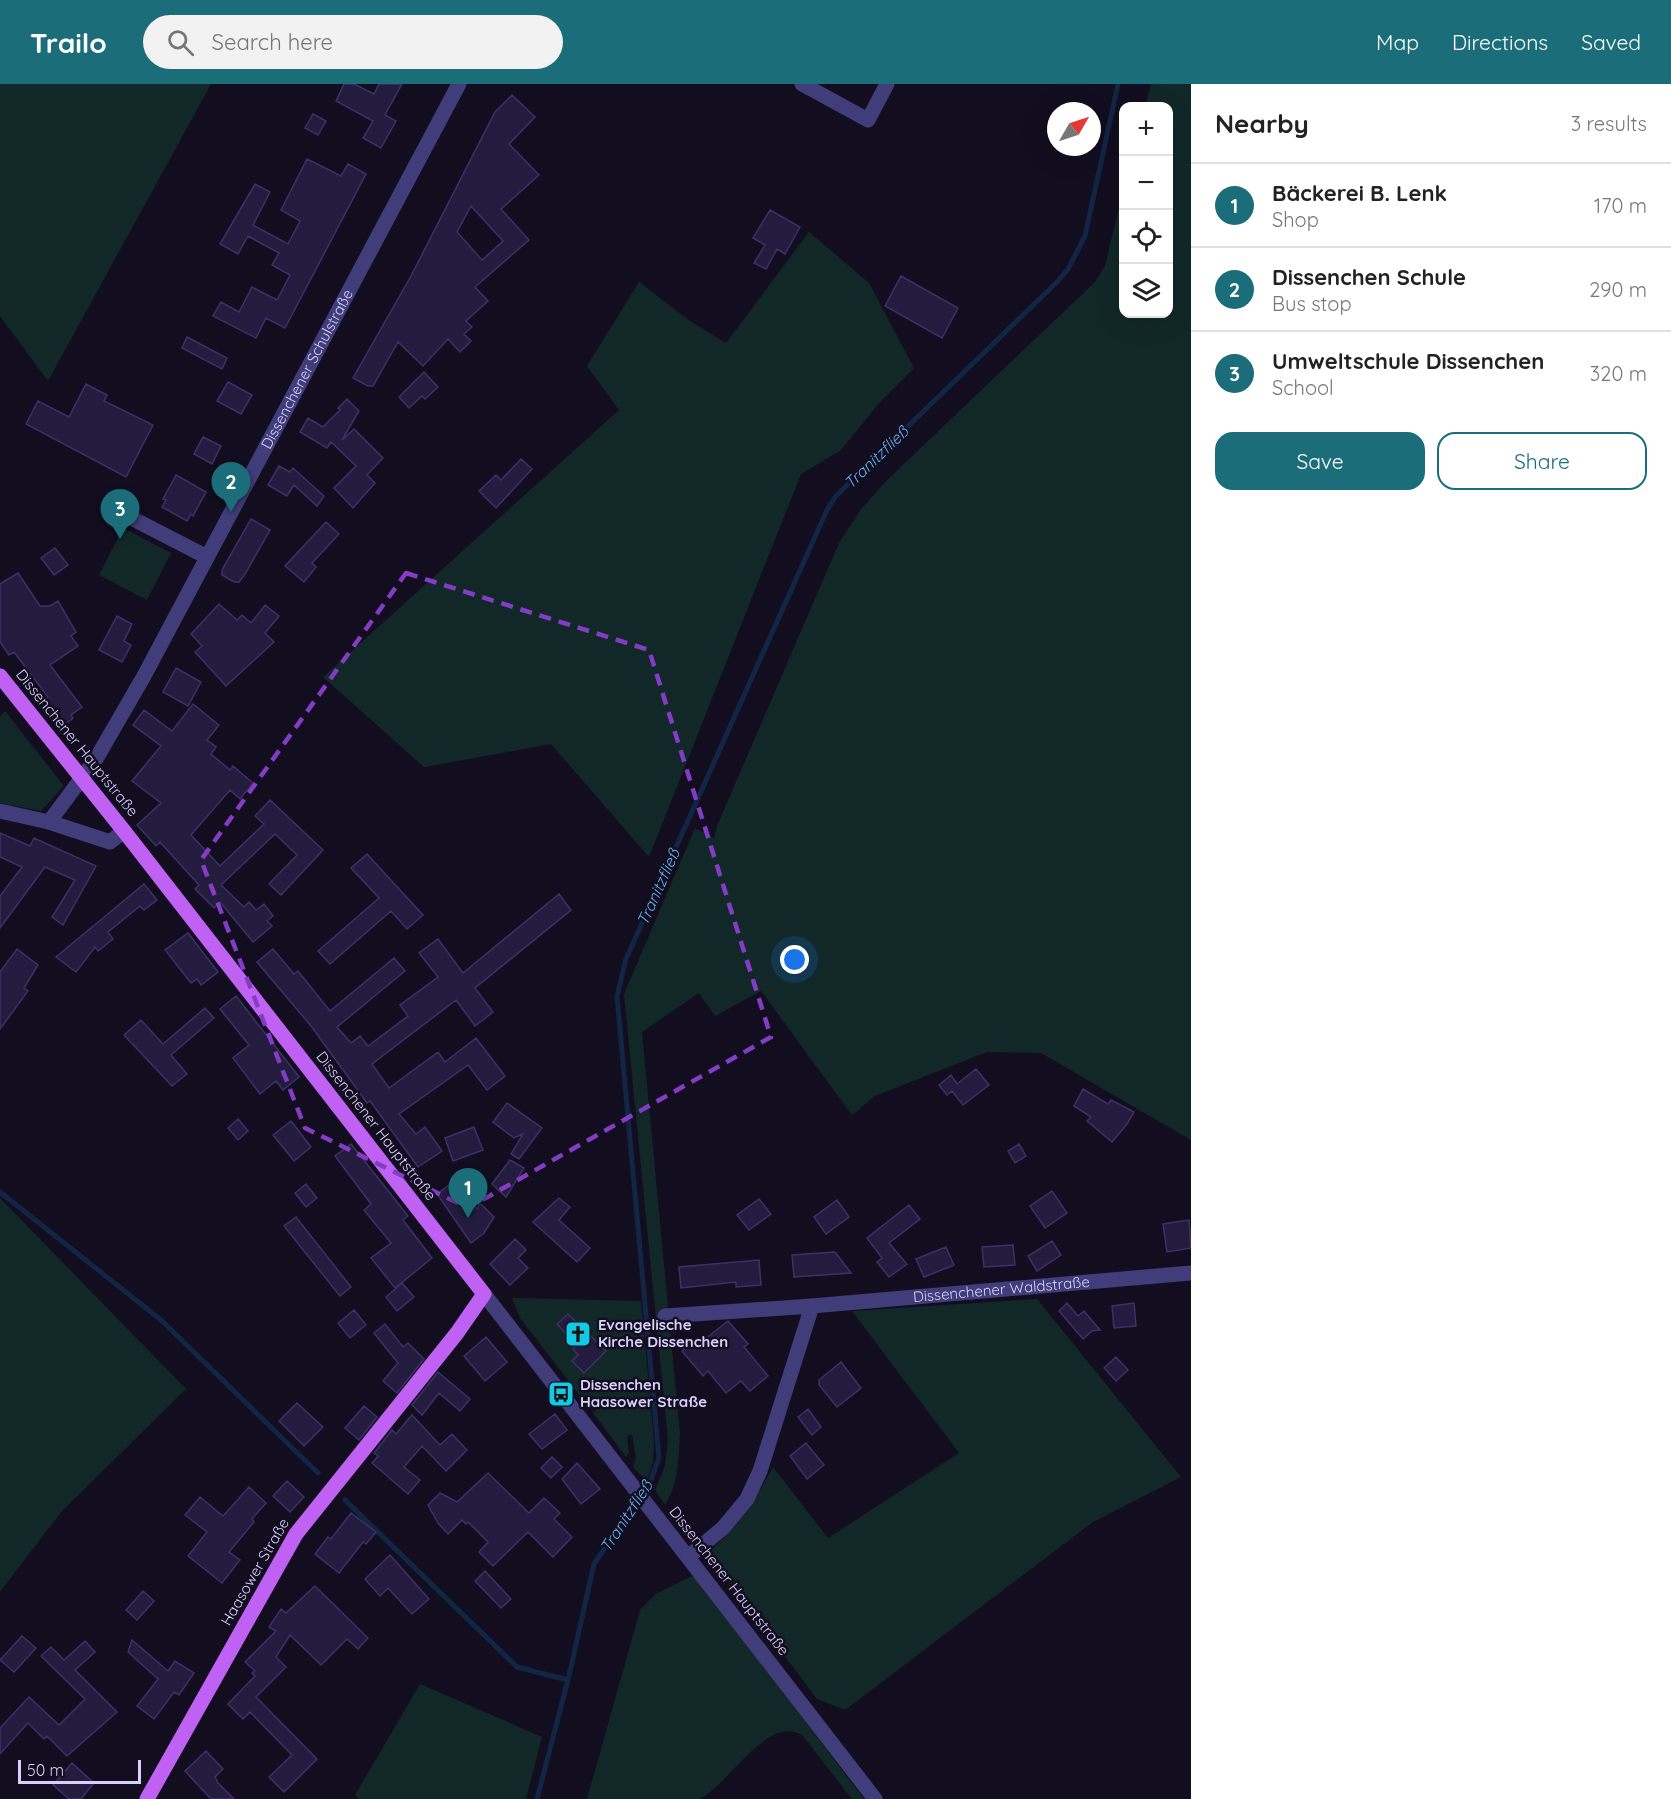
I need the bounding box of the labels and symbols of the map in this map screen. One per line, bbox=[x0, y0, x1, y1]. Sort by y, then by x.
north arrow bbox=[1047, 102, 1101, 156]
street label: Dissenchener Schulstraße bbox=[257, 286, 357, 452]
water label: Tranitzfließ bbox=[840, 421, 913, 493]
pin: 2 bbox=[212, 462, 250, 512]
pin: 3 bbox=[100, 490, 140, 539]
street label: Dissenchener Hauptstraße bbox=[12, 665, 143, 820]
water label: Tranitzfließ bbox=[632, 844, 684, 928]
your location bbox=[780, 945, 809, 974]
street label: Dissenchener Hauptstraße bbox=[312, 1047, 441, 1204]
pin: 1 bbox=[448, 1168, 488, 1218]
street label: Dissenchener Waldstraße bbox=[912, 1272, 1090, 1306]
place label: Evangelische Kirche Dissenchen bbox=[598, 1315, 728, 1351]
church icon: Evangelische Kirche Dissenchen bbox=[563, 1319, 593, 1349]
place label: Dissenchen Haasower Straße bbox=[580, 1375, 707, 1411]
bus stop icon: Dissenchen Haasower Straße bbox=[546, 1379, 576, 1409]
water label: Tranitzfließ bbox=[595, 1475, 657, 1556]
street label: Dissenchener Hauptstraße bbox=[665, 1502, 794, 1659]
street label: Haasower Straße bbox=[216, 1515, 293, 1629]
scale bar bbox=[18, 1757, 141, 1784]

